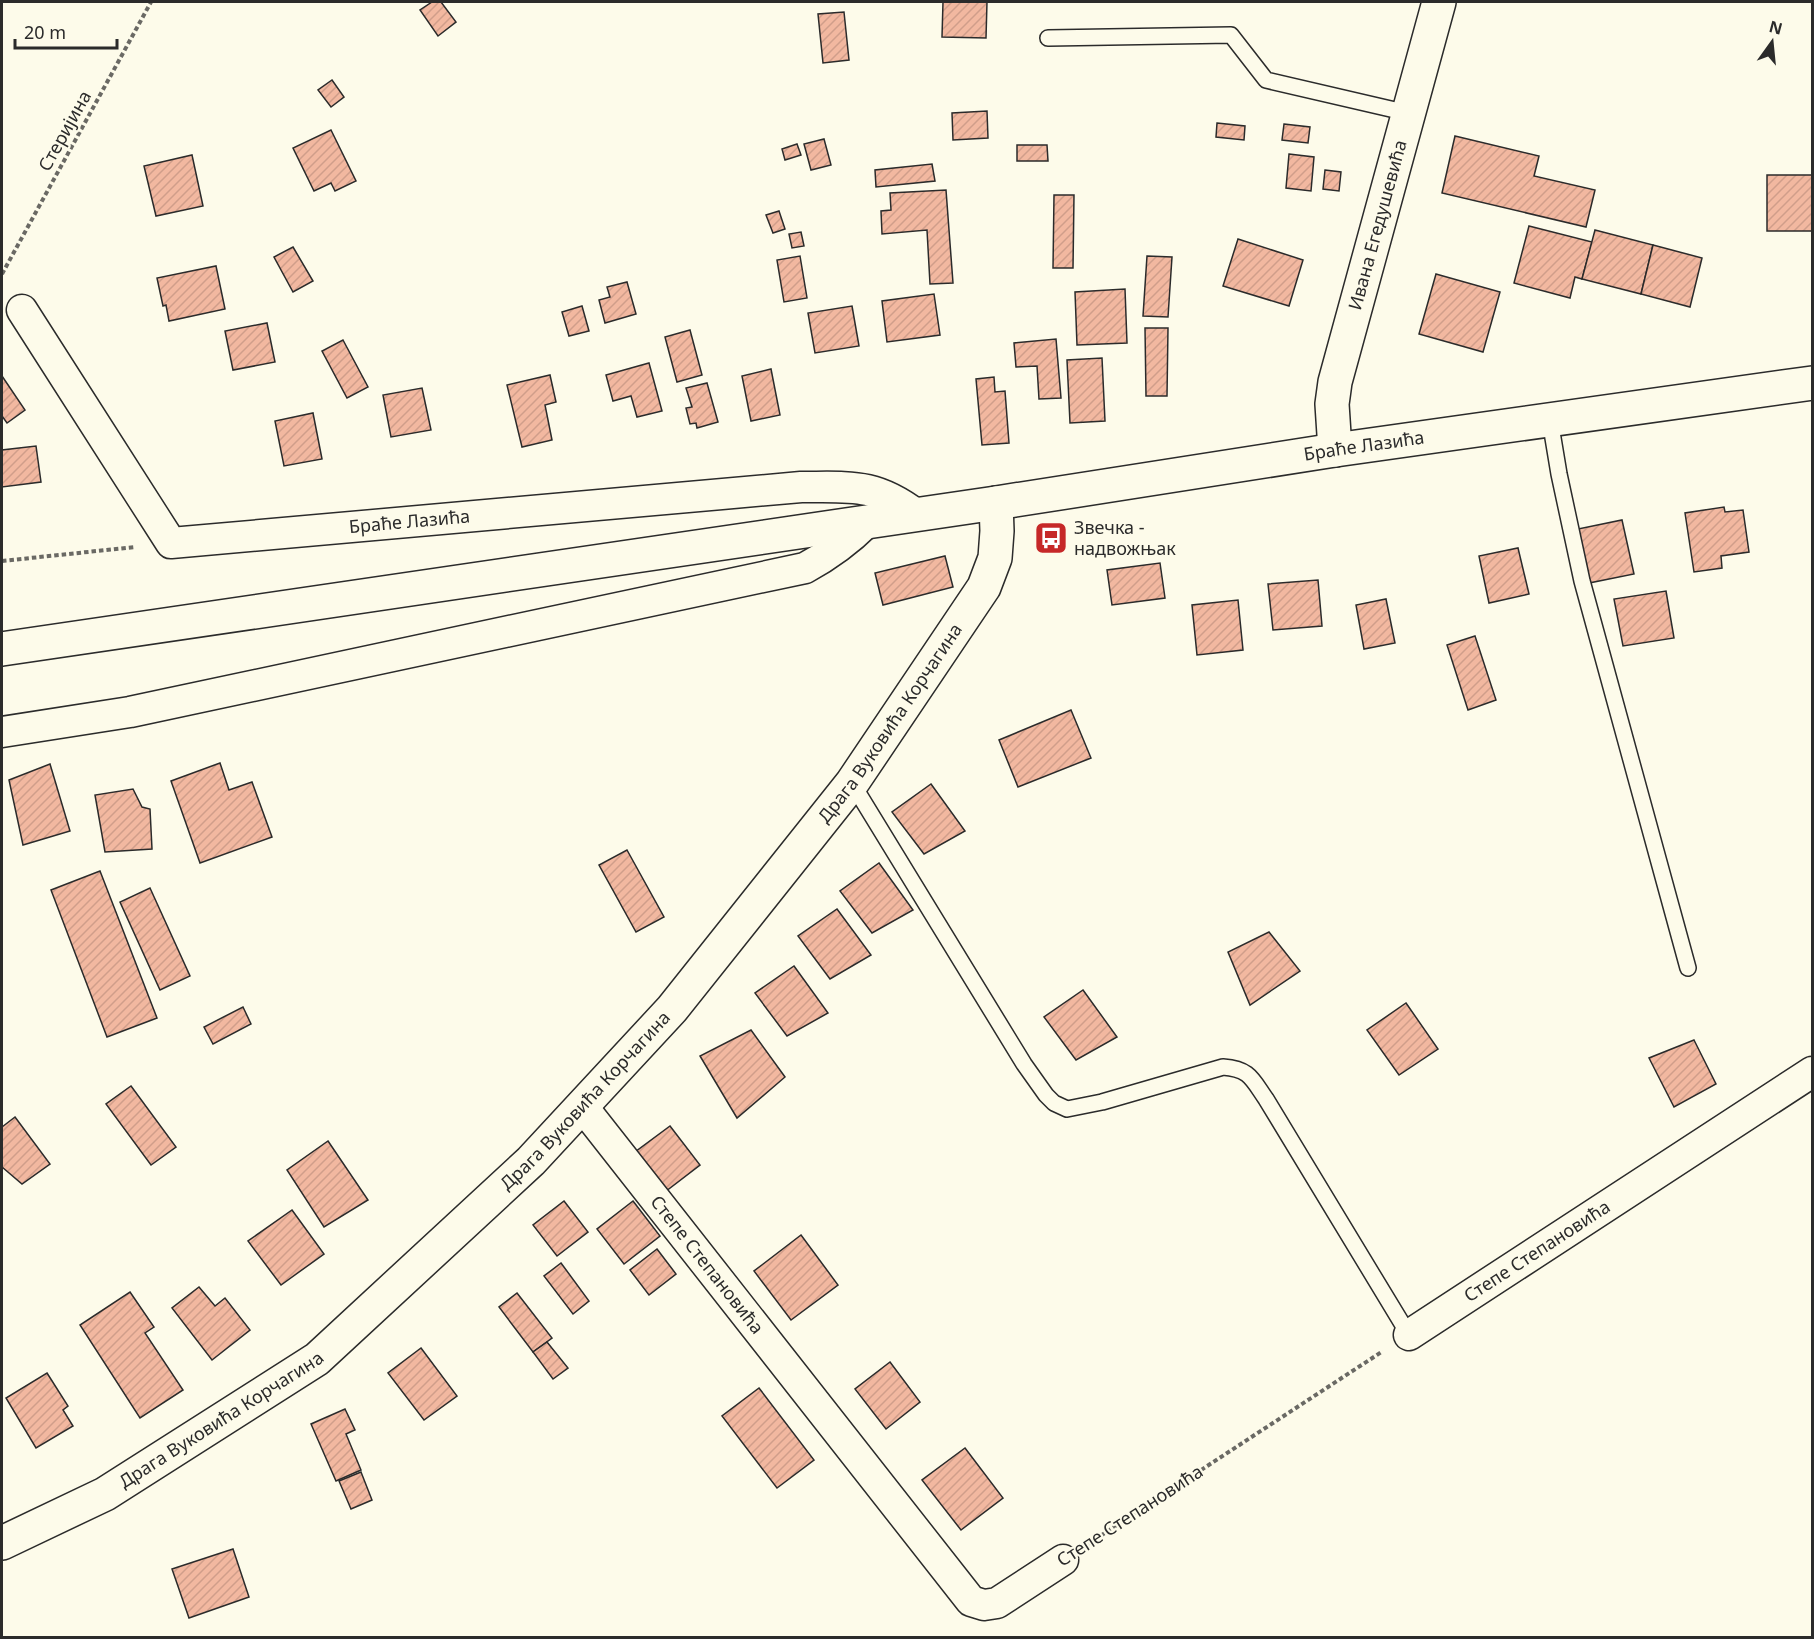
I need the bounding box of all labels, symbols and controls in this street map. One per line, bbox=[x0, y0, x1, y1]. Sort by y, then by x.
scale bar bbox=[15, 12, 117, 50]
north arrow bbox=[1742, 12, 1802, 72]
text: N bbox=[1767, 15, 1785, 40]
text: 20 m bbox=[24, 20, 66, 44]
street label: Стеријина bbox=[32, 86, 96, 175]
street label: Ивана Егедушевића bbox=[1342, 137, 1412, 313]
street label: Браће Лазића bbox=[1302, 425, 1426, 466]
street label: Браће Лазића bbox=[348, 503, 471, 538]
place label: Звечка - надвожњак bbox=[1074, 515, 1176, 560]
bus stop icon: Звечка - надвожњак bbox=[1033, 520, 1069, 556]
street label: Драга Вуковића Корчагина bbox=[812, 618, 967, 827]
street label: Драга Вуковића Корчагина bbox=[494, 1006, 675, 1195]
street label: Степе Степановића bbox=[646, 1190, 770, 1338]
street label: Степе Степановића bbox=[1459, 1194, 1614, 1307]
street label: Драга Вуковића Корчагина bbox=[114, 1346, 328, 1493]
street label: Степе Степановића bbox=[1052, 1459, 1207, 1571]

